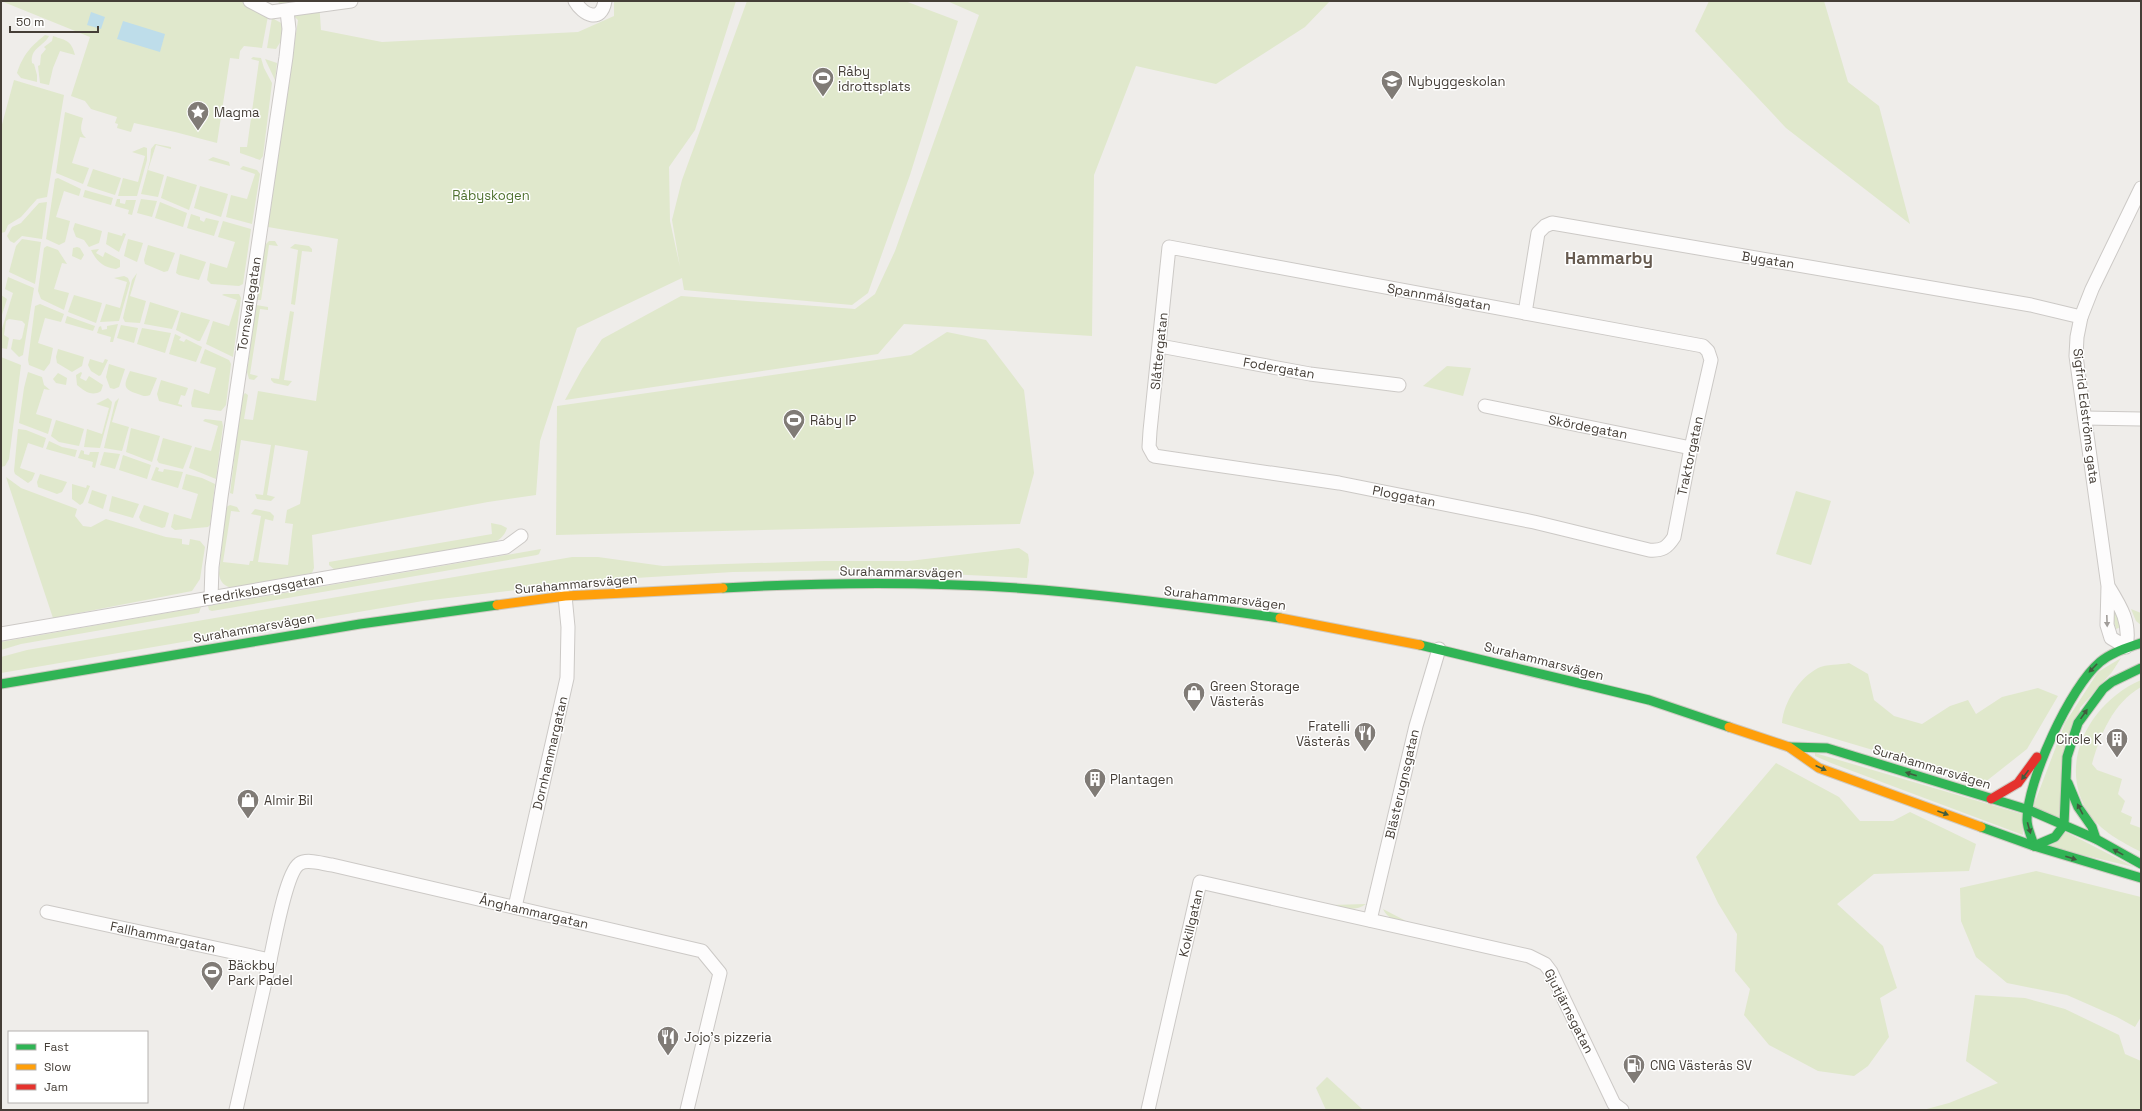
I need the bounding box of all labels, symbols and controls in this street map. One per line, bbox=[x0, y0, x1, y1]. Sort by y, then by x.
scale bar bbox=[10, 8, 98, 34]
text: 50 m bbox=[16, 14, 44, 30]
place label: Råby idrottsplats bbox=[838, 63, 911, 95]
sports icon: Råby idrottsplats bbox=[810, 65, 836, 98]
school or university icon: Nybyggeskolan bbox=[1379, 68, 1405, 101]
place label: Nybyggeskolan bbox=[1408, 73, 1505, 90]
place icon: Magma bbox=[185, 99, 211, 132]
place label: Magma bbox=[214, 104, 260, 121]
park label: Råbyskogen bbox=[452, 187, 530, 204]
district label: Hammarby bbox=[1565, 247, 1653, 269]
street label: Bygatan bbox=[1740, 247, 1796, 273]
street label: Tornsvalegatan bbox=[233, 255, 265, 353]
street label: Spannmålsgatan bbox=[1386, 279, 1492, 315]
street label: Slåttergatan bbox=[1146, 311, 1172, 391]
street label: Sigfrid Edströms gata bbox=[2069, 347, 2103, 485]
street label: Fodergatan bbox=[1242, 353, 1316, 383]
sports icon: Råby IP bbox=[781, 407, 807, 440]
street label: Skördegatan bbox=[1547, 411, 1629, 443]
place label: Råby IP bbox=[810, 412, 857, 429]
street label: Traktorgatan bbox=[1673, 415, 1707, 497]
street label: Ploggatan bbox=[1371, 482, 1437, 510]
street label: Surahammarsvägen bbox=[839, 562, 963, 582]
street label: Fredriksbergsgatan bbox=[201, 570, 325, 608]
street label: Surahammarsvägen bbox=[514, 570, 638, 598]
street label: Surahammarsvägen bbox=[1163, 582, 1287, 614]
street label: Surahammarsvägen bbox=[192, 609, 316, 647]
one-way arrow bbox=[2104, 615, 2110, 628]
street label: Surahammarsvägen bbox=[1482, 638, 1606, 684]
one-way arrow bbox=[2089, 663, 2098, 673]
place label: Green Storage Västerås bbox=[1210, 678, 1300, 710]
shop icon: Green Storage Västerås bbox=[1181, 680, 1207, 713]
street label: Dornhammargatan bbox=[529, 694, 571, 812]
one-way arrow bbox=[2080, 709, 2088, 719]
place label: Fratelli Västerås bbox=[1296, 718, 1350, 750]
restaurant icon: Fratelli Västerås bbox=[1352, 720, 1378, 753]
building icon: Circle K bbox=[2104, 726, 2130, 759]
street label: Blästerugnsgatan bbox=[1381, 727, 1423, 841]
place label: Circle K bbox=[2056, 731, 2102, 748]
street label: Surahammarsvägen bbox=[1871, 741, 1993, 793]
one-way arrow bbox=[1815, 765, 1827, 771]
building icon: Plantagen bbox=[1082, 766, 1108, 799]
one-way arrow bbox=[2021, 770, 2029, 780]
place label: Plantagen bbox=[1110, 771, 1174, 788]
one-way arrow bbox=[1905, 771, 1917, 777]
shop icon: Almir Bil bbox=[235, 787, 261, 820]
place label: Almir Bil bbox=[264, 792, 313, 809]
one-way arrow bbox=[2077, 803, 2083, 815]
one-way arrow bbox=[1937, 810, 1949, 816]
one-way arrow bbox=[2026, 822, 2032, 834]
one-way arrow bbox=[2112, 848, 2124, 855]
one-way arrow bbox=[2066, 855, 2078, 861]
street label: Kokillgatan bbox=[1175, 887, 1207, 959]
street label: Ånghammargatan bbox=[478, 891, 590, 933]
street label: Fallhammargatan bbox=[109, 918, 217, 956]
place label: Bäckby Park Padel bbox=[228, 957, 293, 989]
sports icon: Bäckby Park Padel bbox=[199, 959, 225, 992]
street label: Gjutjärnsgatan bbox=[1540, 966, 1598, 1056]
restaurant icon: Jojo's pizzeria bbox=[655, 1024, 681, 1057]
place label: Jojo's pizzeria bbox=[684, 1029, 772, 1046]
legend bbox=[8, 1031, 148, 1103]
text: Fast bbox=[44, 1039, 69, 1055]
fuel station icon: CNG Västerås SV bbox=[1621, 1052, 1647, 1085]
place label: CNG Västerås SV bbox=[1650, 1057, 1752, 1074]
text: Slow bbox=[44, 1059, 71, 1075]
text: Jam bbox=[44, 1079, 68, 1095]

